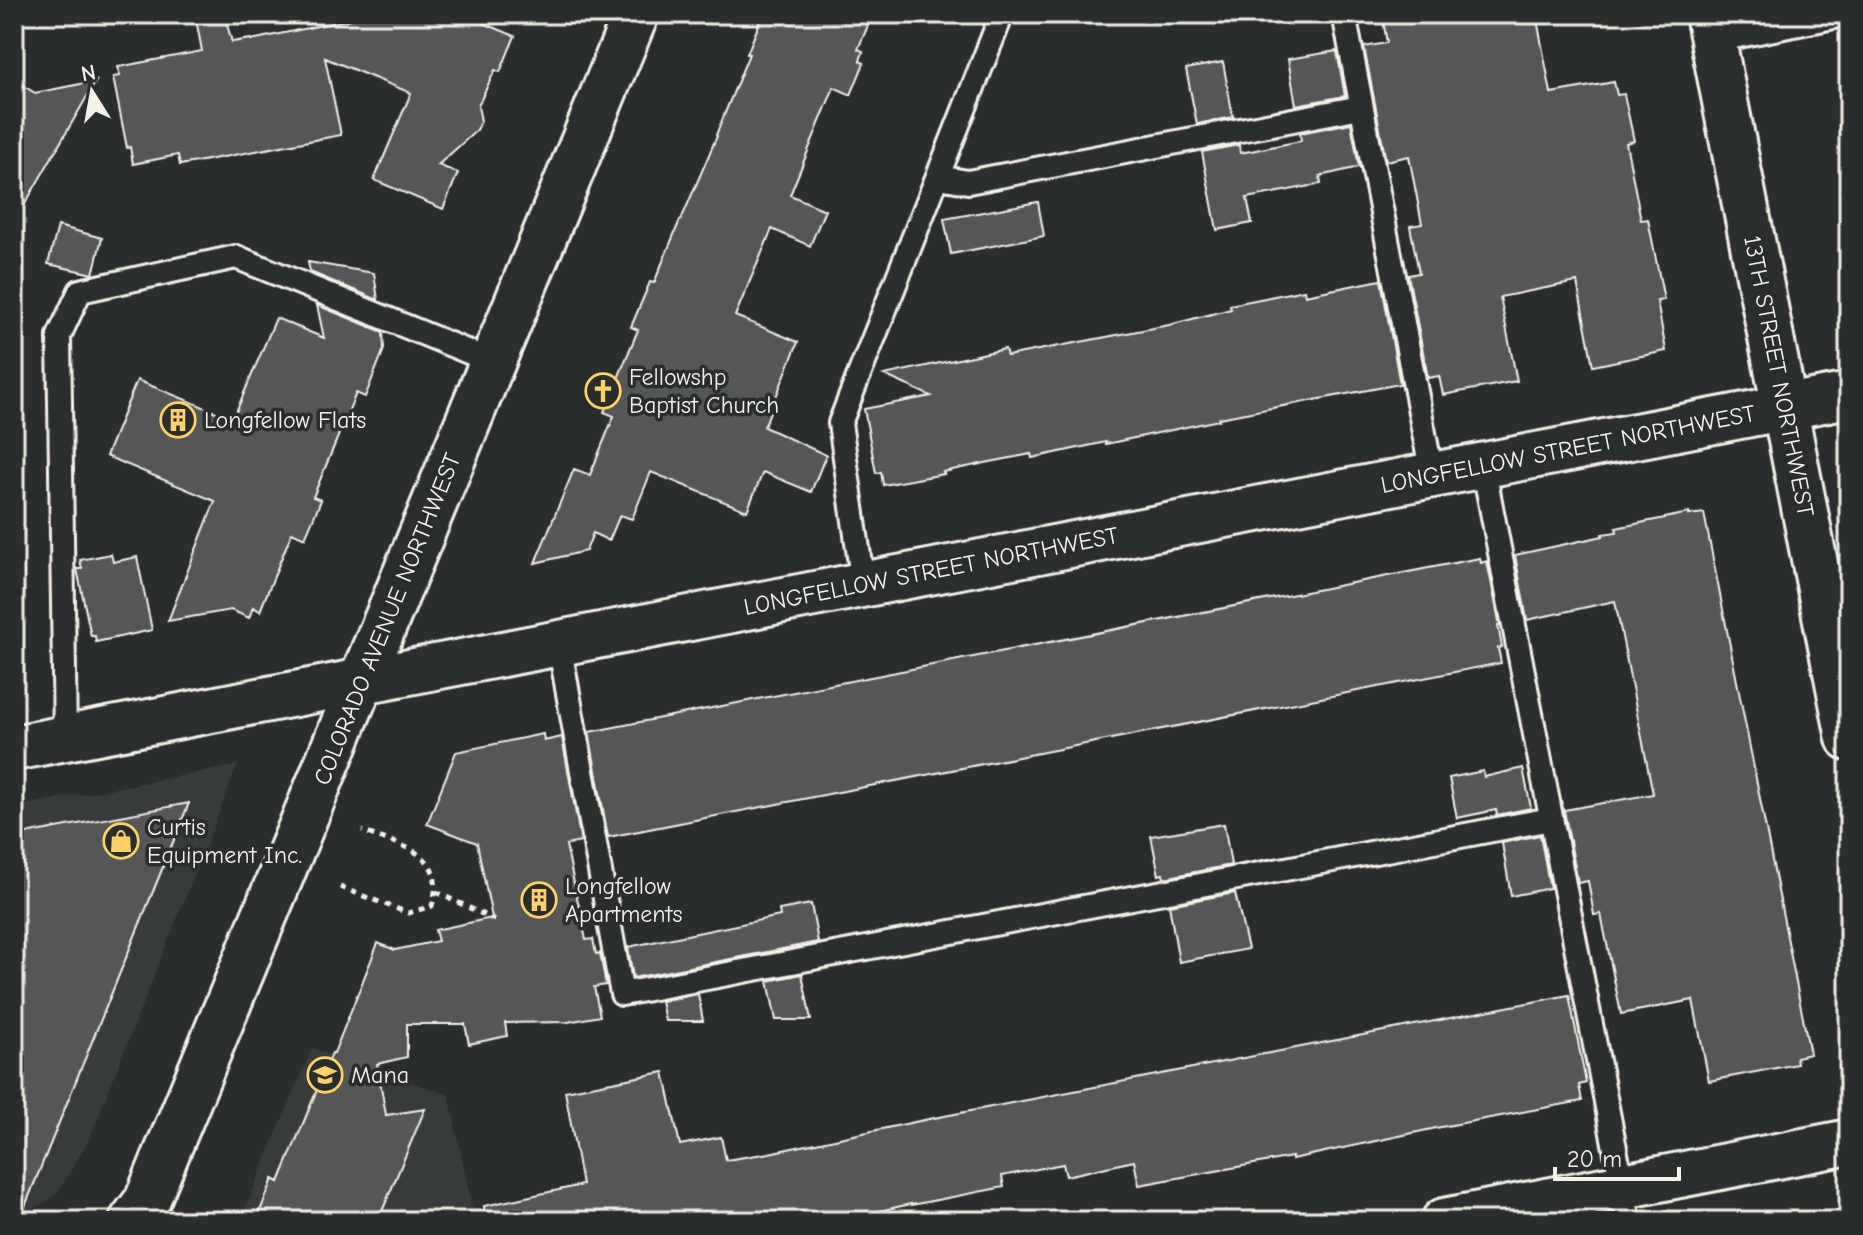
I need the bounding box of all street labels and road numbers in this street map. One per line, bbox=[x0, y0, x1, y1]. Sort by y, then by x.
street label: 13TH STREET NORTHWEST bbox=[1738, 233, 1820, 519]
street label: LONGFELLOW STREET NORTHWEST bbox=[1378, 399, 1758, 499]
street label: COLORADO AVENUE NORTHWEST bbox=[307, 449, 467, 789]
street label: LONGFELLOW STREET NORTHWEST bbox=[741, 521, 1121, 621]

